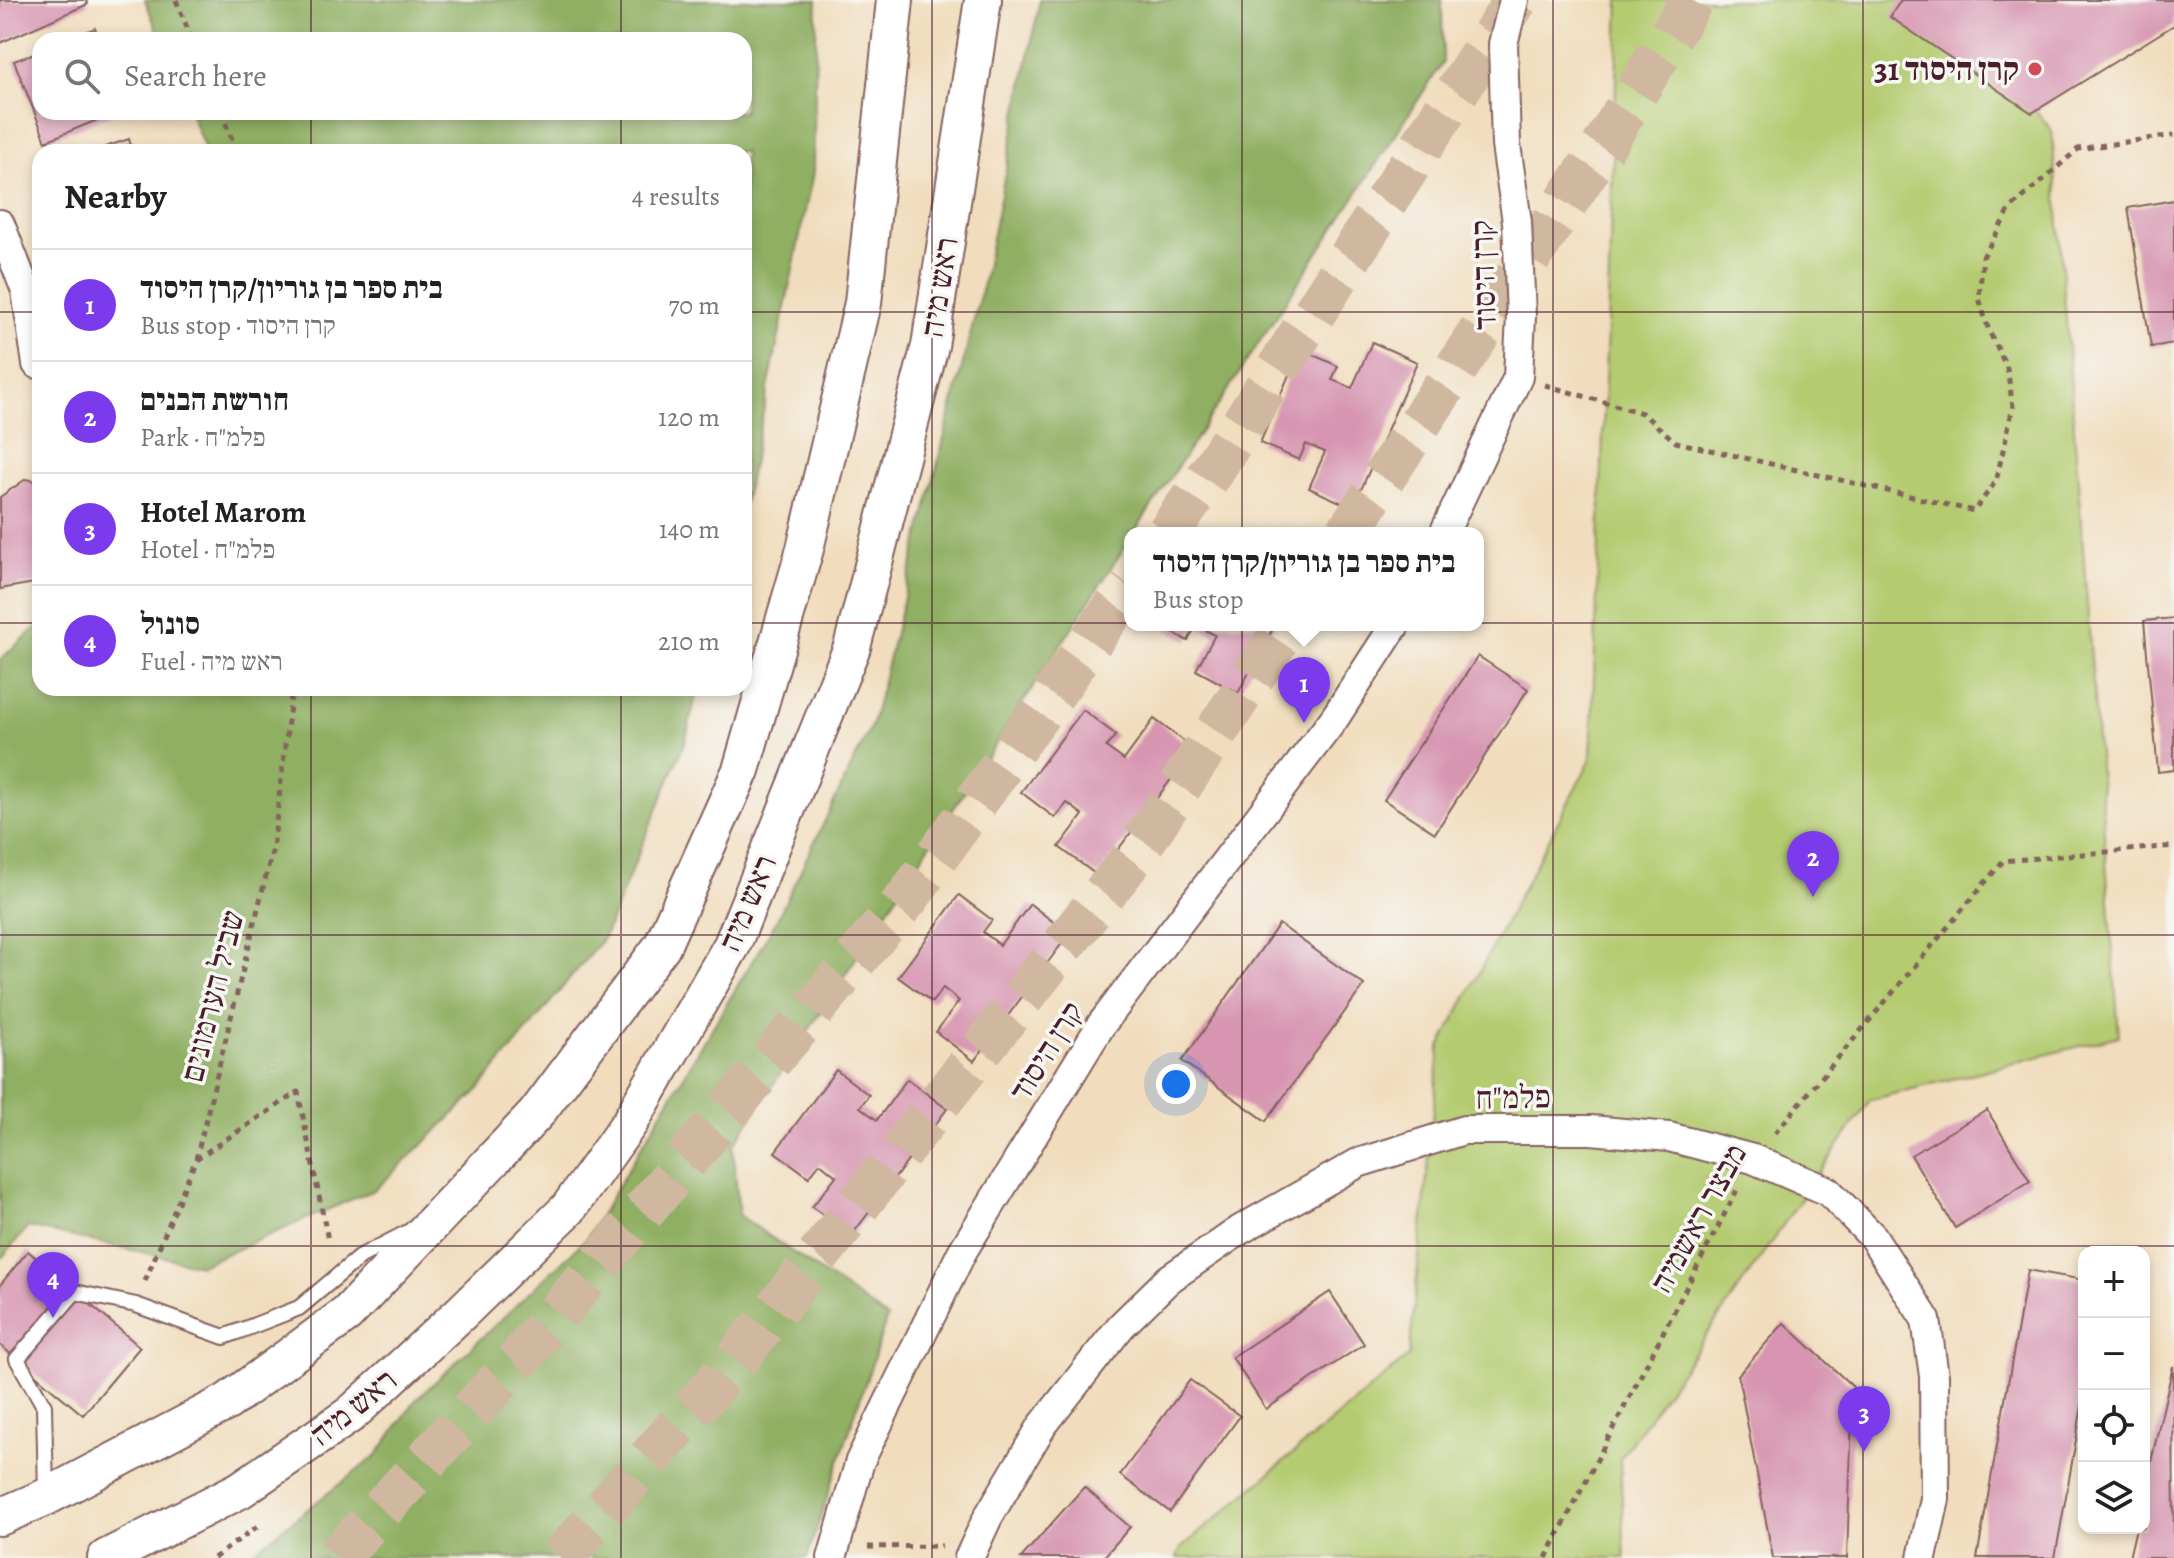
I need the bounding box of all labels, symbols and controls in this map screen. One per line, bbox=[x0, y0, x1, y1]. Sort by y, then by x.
search box bbox=[32, 32, 752, 120]
place label: קרן היסוד 31 bbox=[1874, 47, 2019, 91]
icon: search bbox=[60, 54, 104, 98]
text: Search here bbox=[124, 56, 267, 96]
marker: קרן היסוד 31 bbox=[2026, 60, 2044, 78]
text: Nearby bbox=[64, 173, 167, 220]
text: 4 results bbox=[632, 179, 720, 214]
street label: קרן היסוד bbox=[1459, 219, 1507, 331]
street label: ראש מיה bbox=[909, 234, 969, 340]
text: בית ספר בן גוריון/קרן היסוד bbox=[140, 268, 443, 308]
text: 1 bbox=[85, 288, 95, 323]
text: 70 m bbox=[668, 288, 720, 323]
text: Bus stop · קרן היסוד bbox=[140, 308, 336, 343]
text: חורשת הבנים bbox=[140, 380, 289, 420]
text: 2 bbox=[84, 400, 96, 435]
text: 120 m bbox=[658, 400, 720, 435]
text: Park · פלמ"ח bbox=[140, 420, 266, 455]
text: Hotel Marom bbox=[140, 492, 306, 532]
text: 3 bbox=[84, 512, 96, 547]
text: 140 m bbox=[659, 512, 720, 547]
popup bbox=[1124, 527, 1484, 631]
text: Hotel · פלמ"ח bbox=[140, 532, 276, 567]
text: בית ספר בן גוריון/קרן היסוד bbox=[1153, 542, 1455, 582]
text: Bus stop bbox=[1153, 582, 1244, 617]
text: סונול bbox=[140, 604, 200, 644]
text: 4 bbox=[84, 624, 96, 659]
text: 210 m bbox=[658, 624, 720, 659]
text: Fuel · ראש מיה bbox=[140, 644, 283, 679]
pin: 1 bbox=[1278, 657, 1330, 723]
pin: 2 bbox=[1787, 831, 1839, 897]
street label: ראש מיה bbox=[707, 848, 787, 958]
street label: שביל הערמונים bbox=[169, 905, 255, 1087]
street label: קרן היסוד bbox=[998, 993, 1094, 1109]
your location bbox=[1156, 1064, 1196, 1104]
street label: פלמ"ח bbox=[1475, 1074, 1551, 1120]
street label: מבצר ראשמיה bbox=[1639, 1136, 1757, 1300]
map controls bbox=[2078, 1246, 2150, 1534]
button: + bbox=[2078, 1246, 2150, 1318]
pin: 4 bbox=[27, 1252, 79, 1318]
button: − bbox=[2078, 1318, 2150, 1390]
street label: ראש מיה bbox=[300, 1358, 406, 1456]
pin: 3 bbox=[1838, 1386, 1890, 1452]
button: locate bbox=[2078, 1390, 2150, 1462]
button: layers bbox=[2078, 1462, 2150, 1534]

